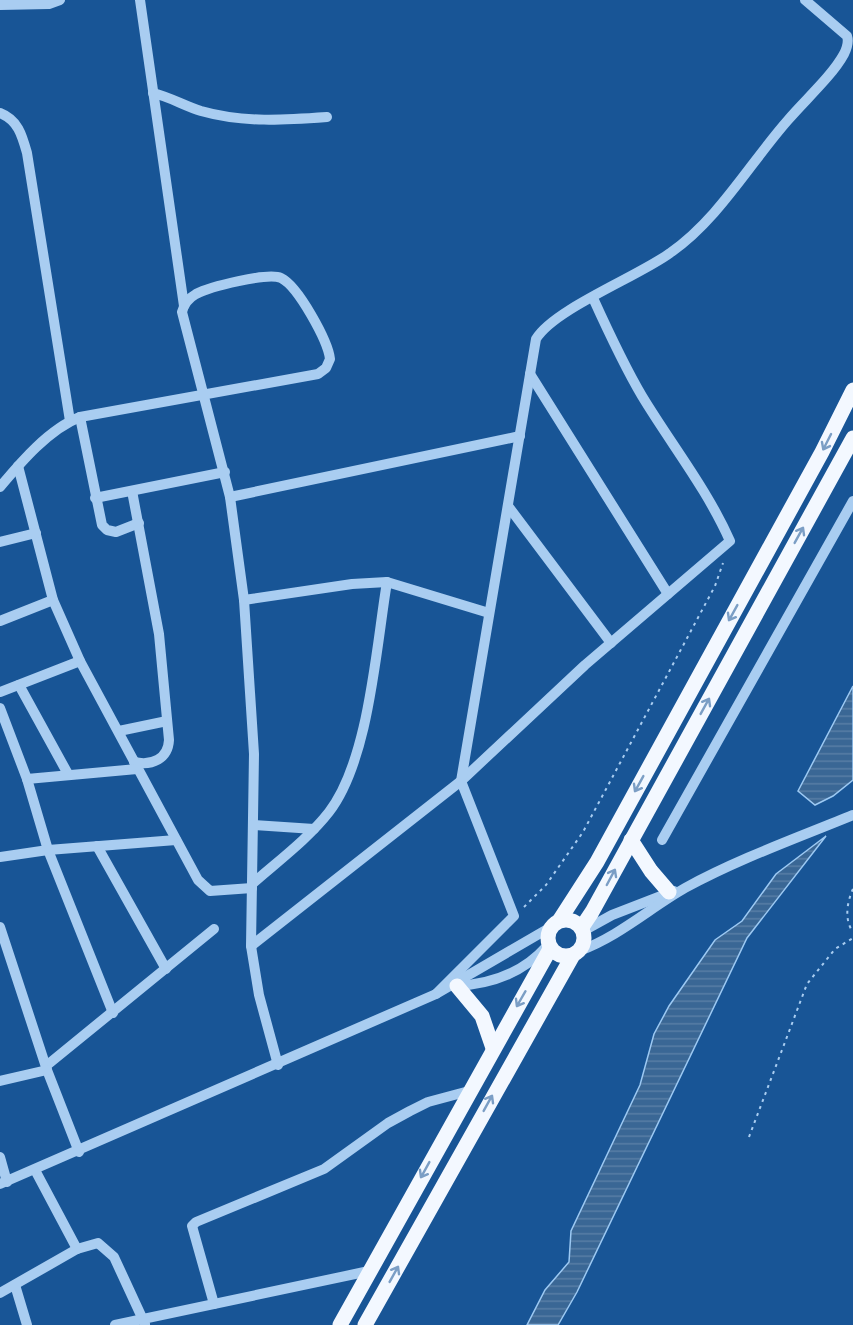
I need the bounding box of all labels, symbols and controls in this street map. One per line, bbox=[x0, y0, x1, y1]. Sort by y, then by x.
one-way arrow bbox=[820, 432, 832, 450]
one-way arrow bbox=[794, 527, 806, 544]
one-way arrow bbox=[727, 604, 739, 621]
one-way arrow bbox=[699, 698, 711, 715]
one-way arrow bbox=[633, 775, 645, 792]
one-way arrow bbox=[606, 868, 617, 886]
one-way arrow bbox=[514, 990, 526, 1007]
one-way arrow bbox=[483, 1095, 494, 1113]
one-way arrow bbox=[419, 1161, 431, 1178]
one-way arrow bbox=[388, 1266, 400, 1283]

